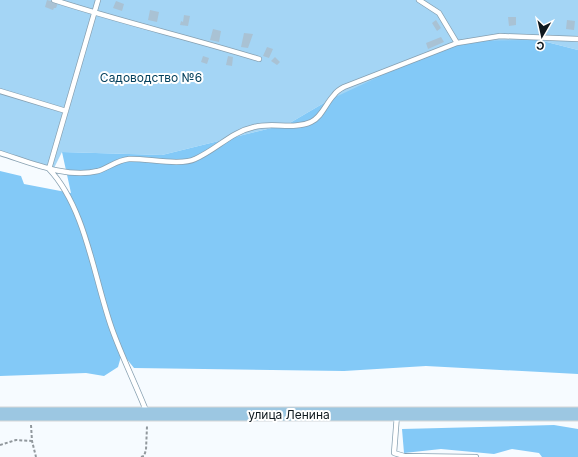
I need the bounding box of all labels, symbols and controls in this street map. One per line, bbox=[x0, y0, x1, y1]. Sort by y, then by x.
north arrow bbox=[522, 16, 562, 56]
text: С bbox=[535, 38, 546, 53]
park label: Садоводство №6 bbox=[100, 70, 202, 85]
street label: улица Ленина bbox=[248, 407, 330, 422]

